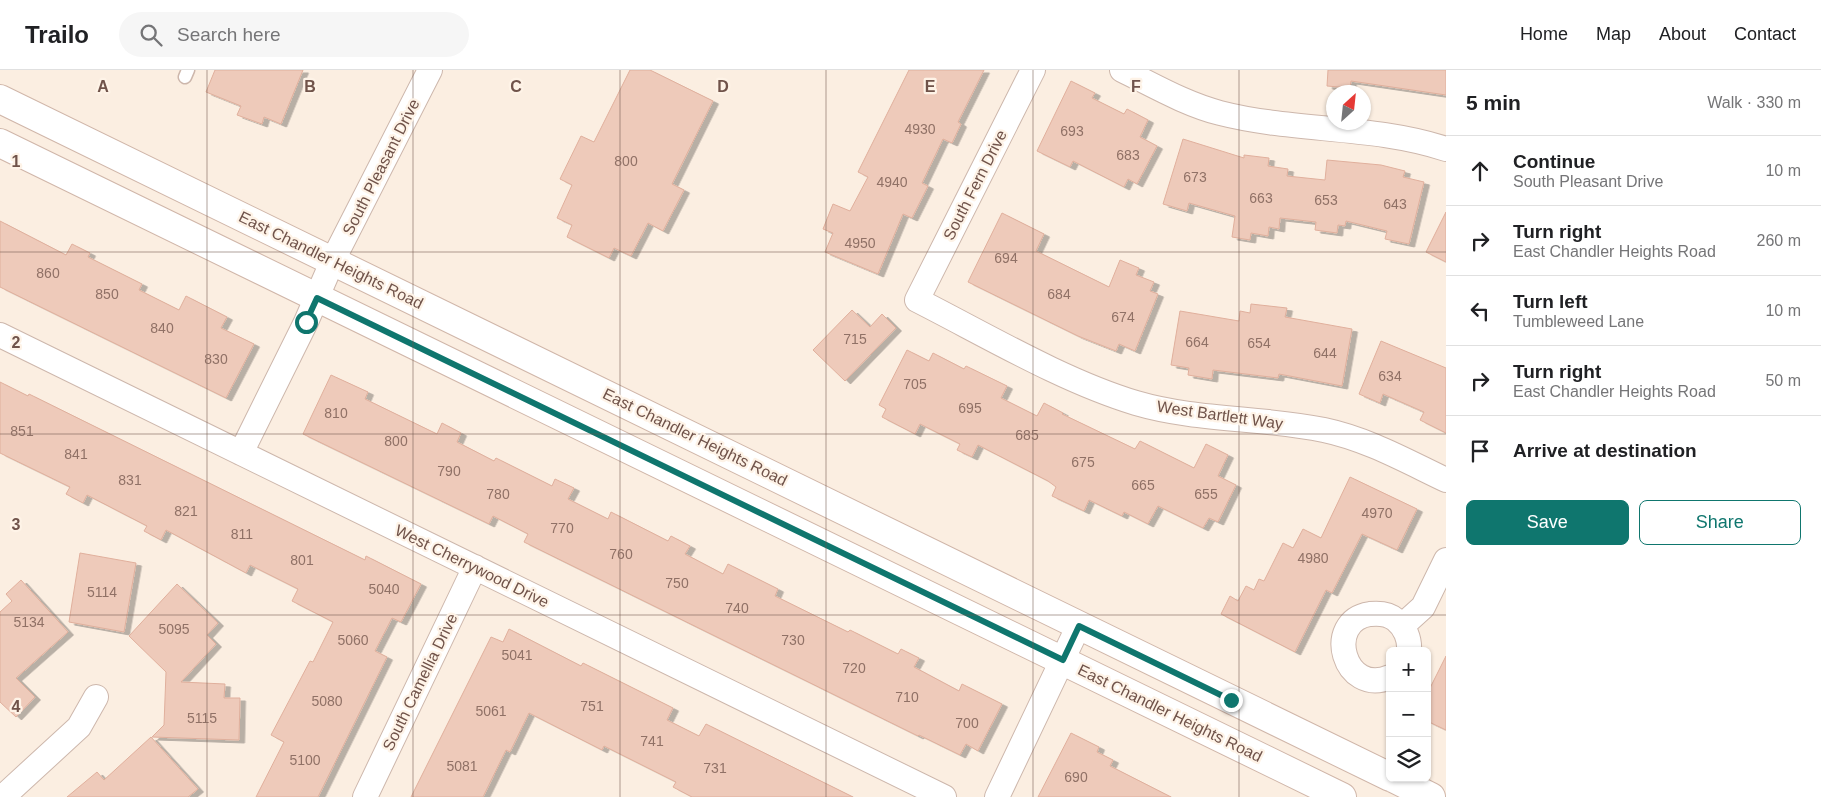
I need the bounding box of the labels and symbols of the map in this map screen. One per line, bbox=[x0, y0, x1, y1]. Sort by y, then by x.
text: A bbox=[97, 78, 109, 95]
text: B bbox=[304, 78, 316, 95]
text: C bbox=[510, 78, 522, 95]
text: D bbox=[717, 78, 729, 95]
text: E bbox=[925, 78, 936, 95]
text: F bbox=[1131, 78, 1141, 95]
north arrow bbox=[1326, 85, 1371, 130]
street label: South Pleasant Drive bbox=[339, 96, 423, 238]
house number: 4930 bbox=[904, 121, 936, 137]
house number: 693 bbox=[1060, 123, 1084, 139]
street label: South Fern Drive bbox=[940, 127, 1010, 243]
house number: 683 bbox=[1116, 147, 1140, 163]
text: 1 bbox=[12, 153, 21, 170]
house number: 800 bbox=[614, 153, 638, 169]
house number: 673 bbox=[1183, 169, 1207, 185]
house number: 4940 bbox=[876, 174, 908, 190]
house number: 663 bbox=[1249, 190, 1273, 206]
house number: 653 bbox=[1314, 192, 1338, 208]
house number: 643 bbox=[1383, 196, 1407, 212]
street label: East Chandler Heights Road bbox=[236, 208, 426, 312]
house number: 4950 bbox=[844, 235, 876, 251]
house number: 694 bbox=[994, 250, 1018, 266]
house number: 860 bbox=[36, 265, 60, 281]
house number: 850 bbox=[95, 286, 119, 302]
house number: 684 bbox=[1047, 286, 1071, 302]
house number: 674 bbox=[1111, 309, 1135, 325]
route start bbox=[295, 311, 318, 334]
house number: 840 bbox=[150, 320, 174, 336]
house number: 715 bbox=[843, 331, 867, 347]
text: 2 bbox=[12, 334, 21, 351]
house number: 664 bbox=[1185, 334, 1209, 350]
house number: 654 bbox=[1247, 335, 1271, 351]
house number: 644 bbox=[1313, 345, 1337, 361]
house number: 830 bbox=[204, 351, 228, 367]
house number: 634 bbox=[1378, 368, 1402, 384]
house number: 705 bbox=[903, 376, 927, 392]
street label: East Chandler Heights Road bbox=[600, 385, 790, 489]
street label: West Bartlett Way bbox=[1156, 398, 1284, 432]
house number: 695 bbox=[958, 400, 982, 416]
house number: 810 bbox=[324, 405, 348, 421]
house number: 851 bbox=[10, 423, 34, 439]
house number: 685 bbox=[1015, 427, 1039, 443]
house number: 800 bbox=[384, 433, 408, 449]
house number: 841 bbox=[64, 446, 88, 462]
house number: 675 bbox=[1071, 454, 1095, 470]
house number: 790 bbox=[437, 463, 461, 479]
house number: 831 bbox=[118, 472, 142, 488]
house number: 665 bbox=[1131, 477, 1155, 493]
house number: 780 bbox=[486, 486, 510, 502]
house number: 655 bbox=[1194, 486, 1218, 502]
house number: 821 bbox=[174, 503, 198, 519]
house number: 4970 bbox=[1361, 505, 1393, 521]
text: 3 bbox=[12, 516, 21, 533]
house number: 770 bbox=[550, 520, 574, 536]
street label: West Cherrywood Drive bbox=[392, 521, 552, 611]
house number: 811 bbox=[231, 526, 253, 542]
house number: 760 bbox=[609, 546, 633, 562]
house number: 4980 bbox=[1297, 550, 1329, 566]
house number: 801 bbox=[290, 552, 314, 568]
house number: 750 bbox=[665, 575, 689, 591]
house number: 5040 bbox=[368, 581, 400, 597]
house number: 5114 bbox=[87, 584, 117, 600]
house number: 740 bbox=[725, 600, 749, 616]
street label: South Camellia Drive bbox=[379, 611, 461, 753]
house number: 5134 bbox=[13, 614, 45, 630]
house number: 5095 bbox=[158, 621, 190, 637]
house number: 5060 bbox=[337, 632, 369, 648]
house number: 730 bbox=[781, 632, 805, 648]
house number: 5041 bbox=[501, 647, 533, 663]
house number: 720 bbox=[842, 660, 866, 676]
street label: East Chandler Heights Road bbox=[1075, 661, 1265, 765]
house number: 710 bbox=[895, 689, 919, 705]
route end bbox=[1220, 689, 1243, 712]
house number: 5080 bbox=[311, 693, 343, 709]
text: 4 bbox=[12, 698, 21, 715]
house number: 751 bbox=[580, 698, 604, 714]
house number: 5061 bbox=[475, 703, 507, 719]
house number: 5115 bbox=[187, 710, 217, 726]
house number: 700 bbox=[955, 715, 979, 731]
house number: 741 bbox=[640, 733, 664, 749]
house number: 5100 bbox=[289, 752, 321, 768]
house number: 5081 bbox=[446, 758, 478, 774]
house number: 731 bbox=[703, 760, 727, 776]
house number: 690 bbox=[1064, 769, 1088, 785]

